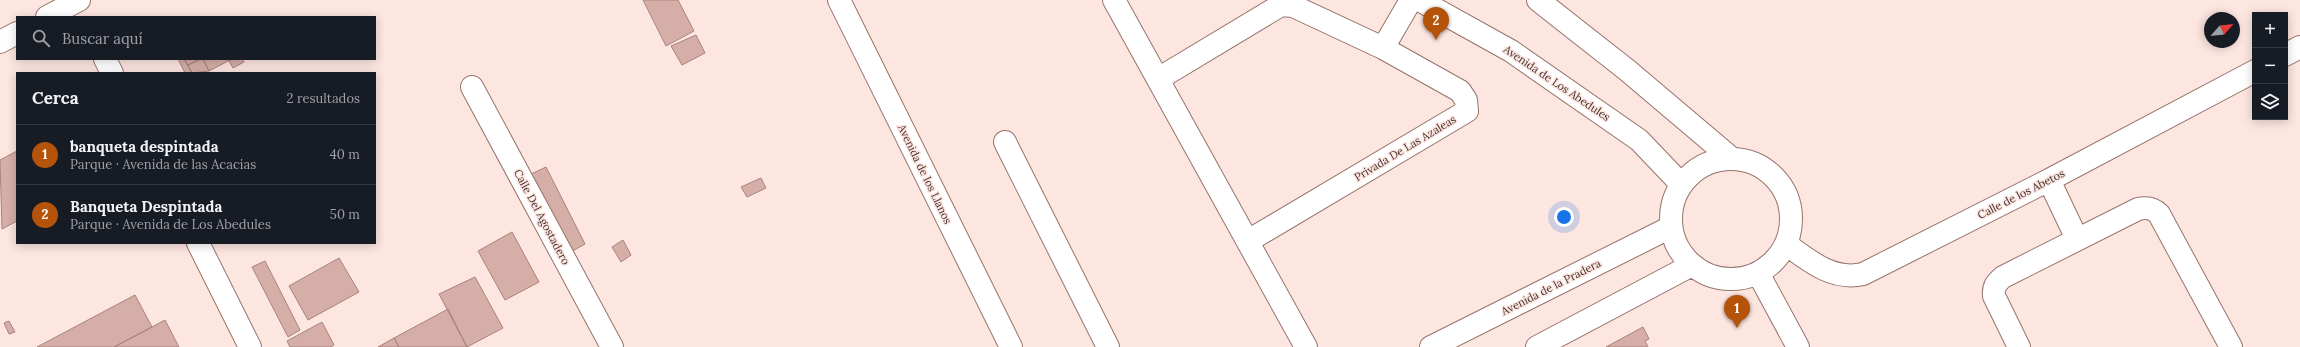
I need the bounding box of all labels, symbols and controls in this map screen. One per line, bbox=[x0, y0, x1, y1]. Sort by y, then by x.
pin: 2 bbox=[1423, 7, 1449, 40]
north arrow bbox=[2204, 12, 2240, 48]
map controls bbox=[2252, 12, 2288, 120]
button: + bbox=[2252, 12, 2288, 48]
search box bbox=[16, 16, 376, 60]
icon: search bbox=[30, 27, 52, 49]
text: Buscar aquí bbox=[62, 29, 143, 48]
street label: Avenida de Los Abedules bbox=[1500, 42, 1613, 124]
button: − bbox=[2252, 48, 2288, 84]
button: layers bbox=[2252, 84, 2288, 120]
text: Cerca bbox=[32, 87, 79, 109]
text: 2 resultados bbox=[287, 90, 360, 107]
street label: Privada De Las Azaleas bbox=[1352, 112, 1458, 184]
street label: Avenida de los Llanos bbox=[894, 121, 955, 226]
text: banqueta despintada bbox=[70, 137, 219, 156]
text: 1 bbox=[42, 146, 48, 163]
text: 40 m bbox=[330, 146, 360, 163]
text: Parque · Avenida de las Acacias bbox=[70, 156, 256, 173]
street label: Calle de los Abetos bbox=[1975, 166, 2067, 222]
street label: Calle Del Agostadero bbox=[511, 167, 573, 267]
text: Banqueta Despintada bbox=[70, 197, 222, 216]
text: 2 bbox=[42, 206, 48, 223]
text: 50 m bbox=[330, 206, 360, 223]
your location bbox=[1554, 207, 1574, 227]
text: Parque · Avenida de Los Abedules bbox=[70, 216, 271, 233]
street label: Avenida de la Pradera bbox=[1498, 256, 1603, 319]
pin: 1 bbox=[1724, 295, 1750, 328]

